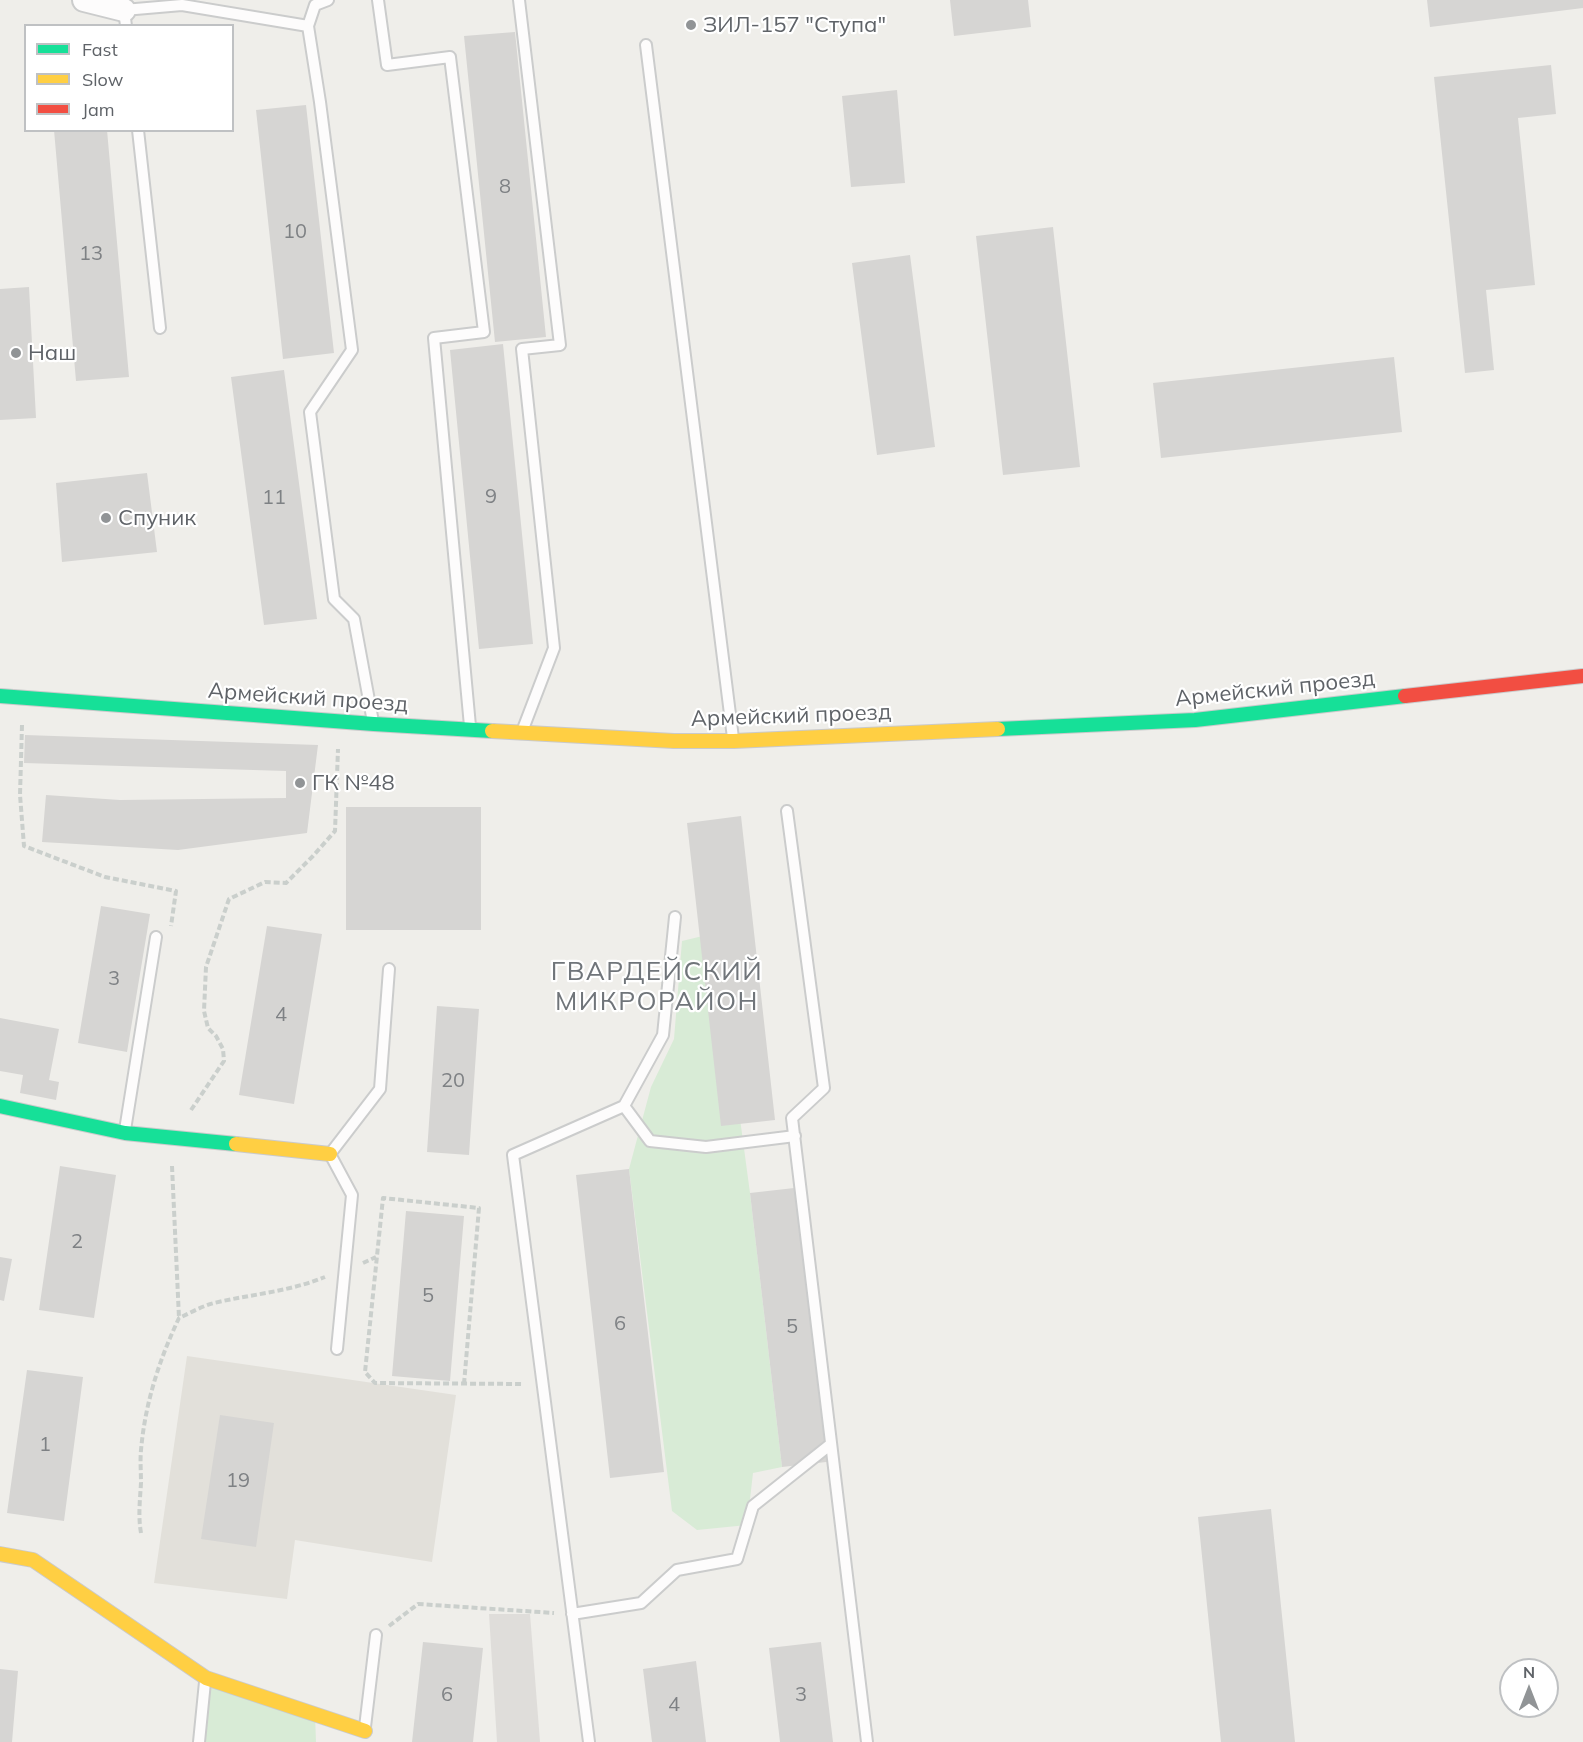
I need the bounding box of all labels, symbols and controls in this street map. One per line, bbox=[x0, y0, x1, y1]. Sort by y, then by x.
place label: ЗИЛ-157 "Ступа" bbox=[703, 12, 886, 38]
marker: ЗИЛ-157 "Ступа" bbox=[684, 18, 698, 32]
legend bbox=[24, 24, 234, 132]
text: Fast bbox=[82, 38, 118, 61]
text: Slow bbox=[82, 68, 123, 91]
text: Jam bbox=[82, 98, 115, 121]
house number: 8 bbox=[499, 175, 511, 199]
house number: 10 bbox=[283, 220, 307, 244]
house number: 13 bbox=[79, 242, 103, 266]
place label: Наш bbox=[28, 340, 76, 366]
marker: Наш bbox=[9, 346, 23, 360]
house number: 9 bbox=[485, 485, 497, 509]
house number: 11 bbox=[262, 486, 286, 510]
place label: Спуник bbox=[118, 505, 196, 531]
marker: Спуник bbox=[99, 511, 113, 525]
street label: Армейский проезд bbox=[1174, 665, 1376, 713]
street label: Армейский проезд bbox=[207, 678, 409, 718]
street label: Армейский проезд bbox=[690, 699, 892, 733]
place label: ГК №48 bbox=[312, 770, 395, 796]
marker: ГК №48 bbox=[293, 776, 307, 790]
district label: ГВАРДЕЙСКИЙ МИКРОРАЙОН bbox=[551, 956, 763, 1018]
house number: 3 bbox=[108, 967, 120, 991]
house number: 4 bbox=[275, 1003, 287, 1027]
house number: 20 bbox=[441, 1069, 465, 1093]
house number: 2 bbox=[71, 1230, 83, 1254]
house number: 5 bbox=[422, 1284, 434, 1308]
house number: 6 bbox=[614, 1312, 626, 1336]
house number: 5 bbox=[786, 1315, 798, 1339]
house number: 1 bbox=[39, 1433, 51, 1457]
house number: 19 bbox=[226, 1469, 250, 1493]
north arrow bbox=[1499, 1658, 1559, 1718]
text: N bbox=[1523, 1662, 1535, 1682]
house number: 6 bbox=[441, 1683, 453, 1707]
house number: 3 bbox=[795, 1683, 807, 1707]
house number: 4 bbox=[668, 1693, 680, 1717]

